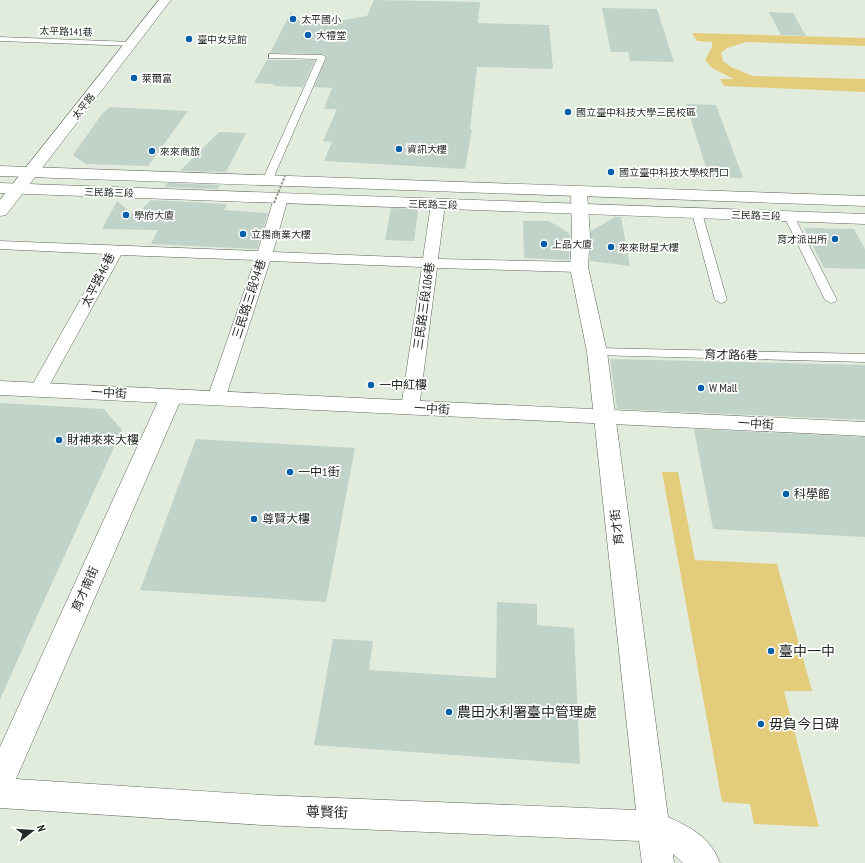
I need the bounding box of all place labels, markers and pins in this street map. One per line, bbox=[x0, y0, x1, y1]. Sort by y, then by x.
place label: 太平國小 bbox=[301, 13, 341, 26]
marker: 太平國小 bbox=[288, 14, 298, 24]
place label: 大禮堂 bbox=[316, 29, 346, 42]
marker: 大禮堂 bbox=[303, 30, 313, 40]
place label: 臺中女兒館 bbox=[197, 33, 247, 46]
marker: 臺中女兒館 bbox=[184, 34, 194, 44]
place label: 萊爾富 bbox=[142, 72, 172, 85]
marker: 萊爾富 bbox=[129, 73, 139, 83]
place label: 國立臺中科技大學三民校區 bbox=[576, 106, 696, 119]
marker: 國立臺中科技大學三民校區 bbox=[563, 107, 573, 117]
place label: 資訊大樓 bbox=[407, 143, 447, 156]
marker: 資訊大樓 bbox=[394, 144, 404, 154]
place label: 來來商旅 bbox=[160, 145, 200, 158]
marker: 來來商旅 bbox=[147, 146, 157, 156]
place label: 國立臺中科技大學校門口 bbox=[619, 166, 729, 179]
marker: 國立臺中科技大學校門口 bbox=[606, 167, 616, 177]
place label: 學府大廈 bbox=[134, 209, 174, 222]
marker: 學府大廈 bbox=[121, 210, 131, 220]
place label: 立揚商業大樓 bbox=[251, 228, 311, 241]
marker: 立揚商業大樓 bbox=[238, 229, 248, 239]
place label: 育才派出所 bbox=[777, 233, 827, 246]
marker: 育才派出所 bbox=[830, 234, 840, 244]
place label: 上品大廈 bbox=[552, 238, 592, 251]
marker: 上品大廈 bbox=[539, 239, 549, 249]
place label: 來來財星大樓 bbox=[619, 241, 679, 254]
marker: 來來財星大樓 bbox=[606, 242, 616, 252]
place label: 一中紅樓 bbox=[379, 377, 427, 392]
marker: 一中紅樓 bbox=[366, 380, 376, 390]
place label: W Mall bbox=[709, 380, 738, 395]
marker: W Mall bbox=[696, 383, 706, 393]
place label: 財神來來大樓 bbox=[67, 432, 139, 447]
marker: 財神來來大樓 bbox=[54, 435, 64, 445]
place label: 一中1街 bbox=[298, 464, 339, 479]
marker: 一中1街 bbox=[285, 467, 295, 477]
place label: 科學館 bbox=[794, 486, 830, 501]
marker: 科學館 bbox=[781, 489, 791, 499]
place label: 尊賢大樓 bbox=[262, 511, 310, 526]
marker: 尊賢大樓 bbox=[249, 514, 259, 524]
place label: 臺中一中 bbox=[779, 642, 835, 660]
marker: 臺中一中 bbox=[766, 646, 776, 656]
place label: 農田水利署臺中管理處 bbox=[457, 703, 597, 721]
marker: 農田水利署臺中管理處 bbox=[444, 707, 454, 717]
place label: 毋負今日碑 bbox=[769, 715, 839, 733]
marker: 毋負今日碑 bbox=[756, 719, 766, 729]

